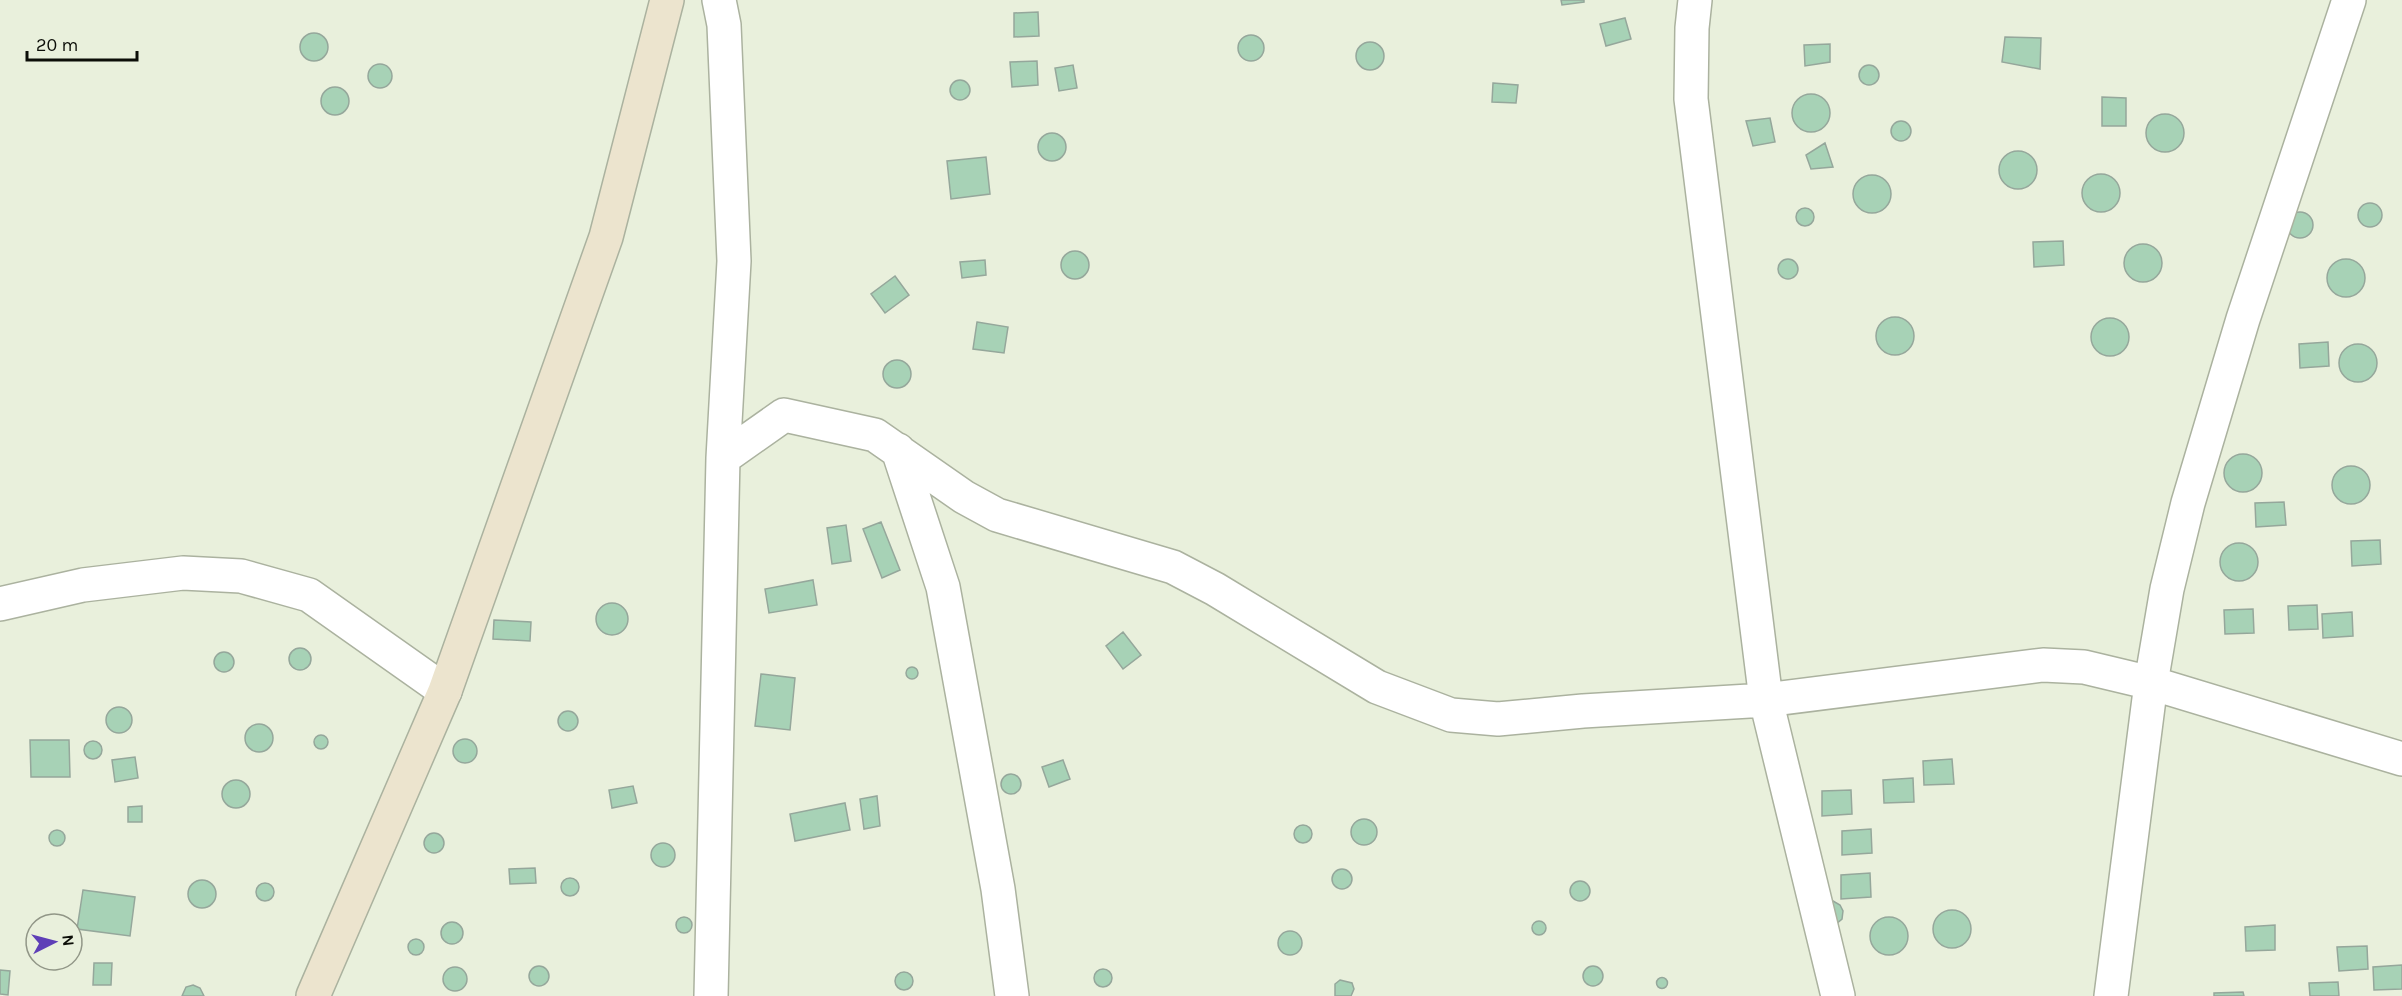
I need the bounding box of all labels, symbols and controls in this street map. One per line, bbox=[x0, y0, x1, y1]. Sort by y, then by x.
scale bar bbox=[27, 24, 136, 62]
text: 20 m bbox=[36, 34, 78, 56]
north arrow bbox=[24, 912, 84, 972]
text: N bbox=[58, 934, 78, 947]

